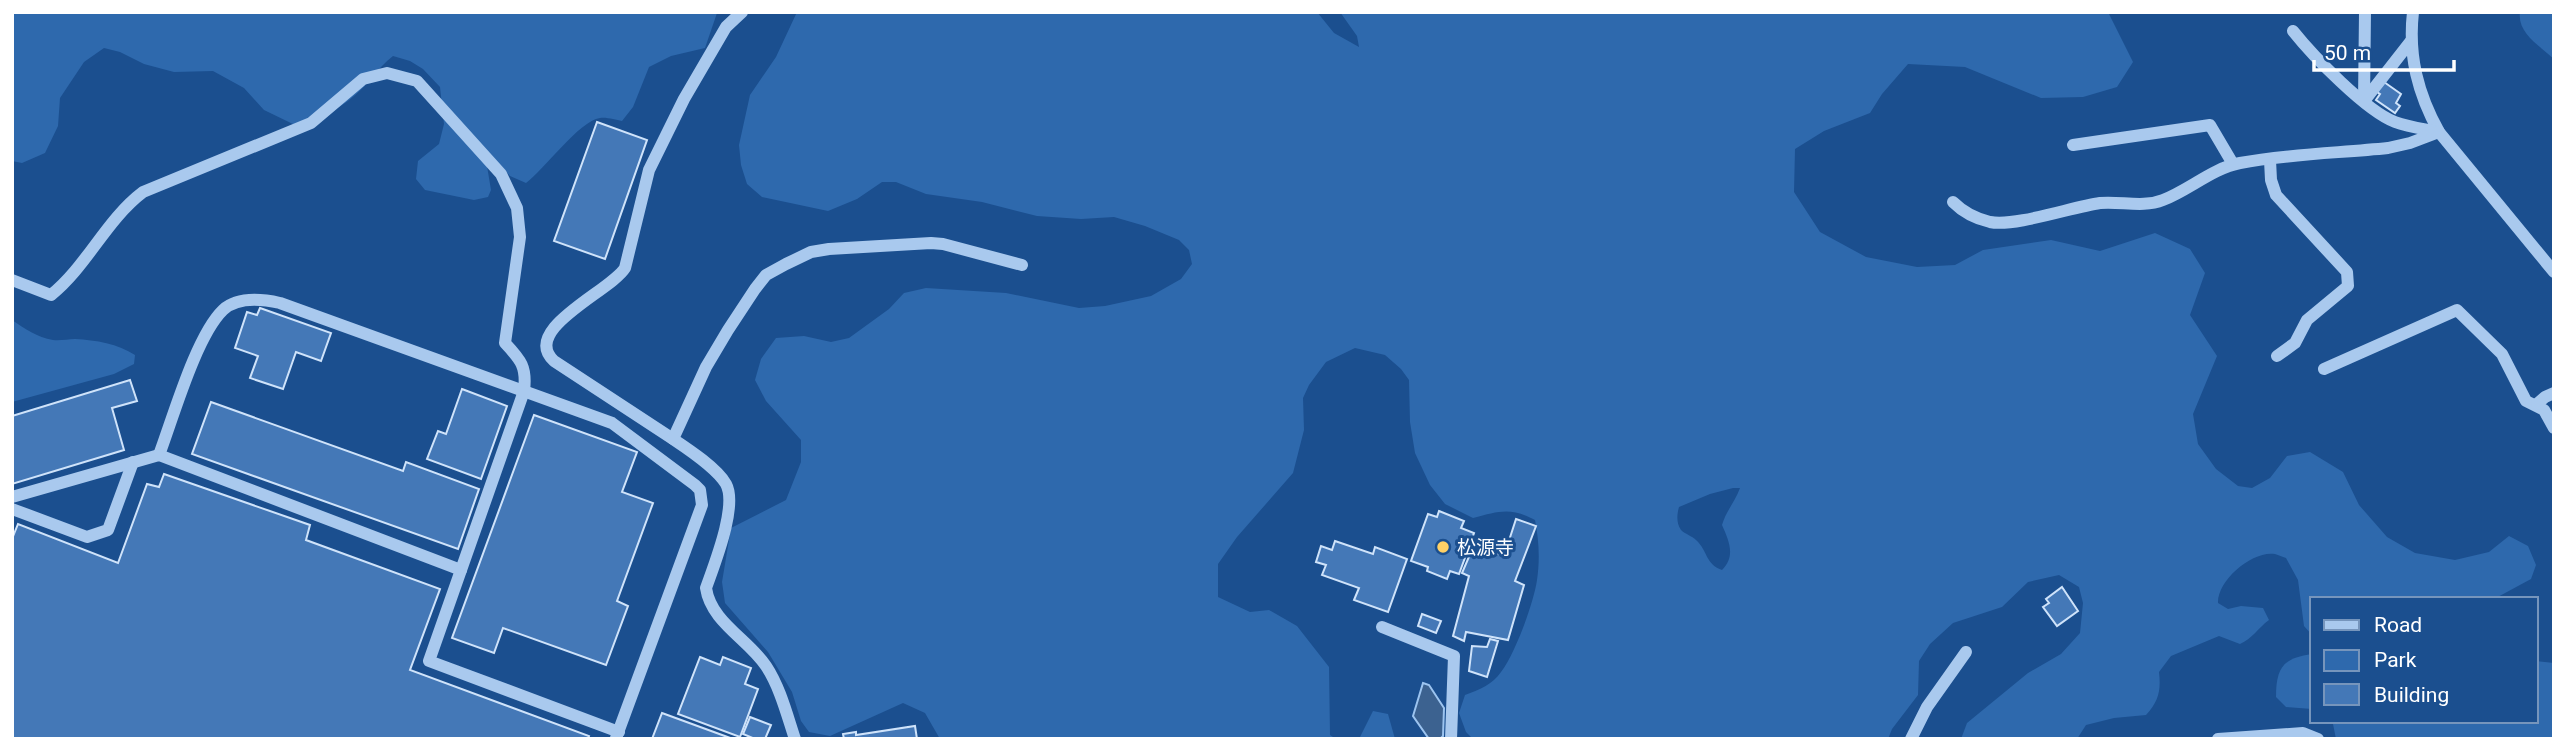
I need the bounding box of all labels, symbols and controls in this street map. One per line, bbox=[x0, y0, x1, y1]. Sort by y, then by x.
scale bar bbox=[2314, 28, 2454, 72]
text: 50 m bbox=[2324, 41, 2371, 65]
place label: 松源寺 bbox=[1457, 536, 1514, 559]
marker: 松源寺 bbox=[1435, 539, 1451, 555]
legend bbox=[2310, 597, 2538, 723]
text: Road bbox=[2374, 613, 2422, 637]
text: Park bbox=[2374, 648, 2417, 672]
text: Building bbox=[2374, 683, 2449, 707]

